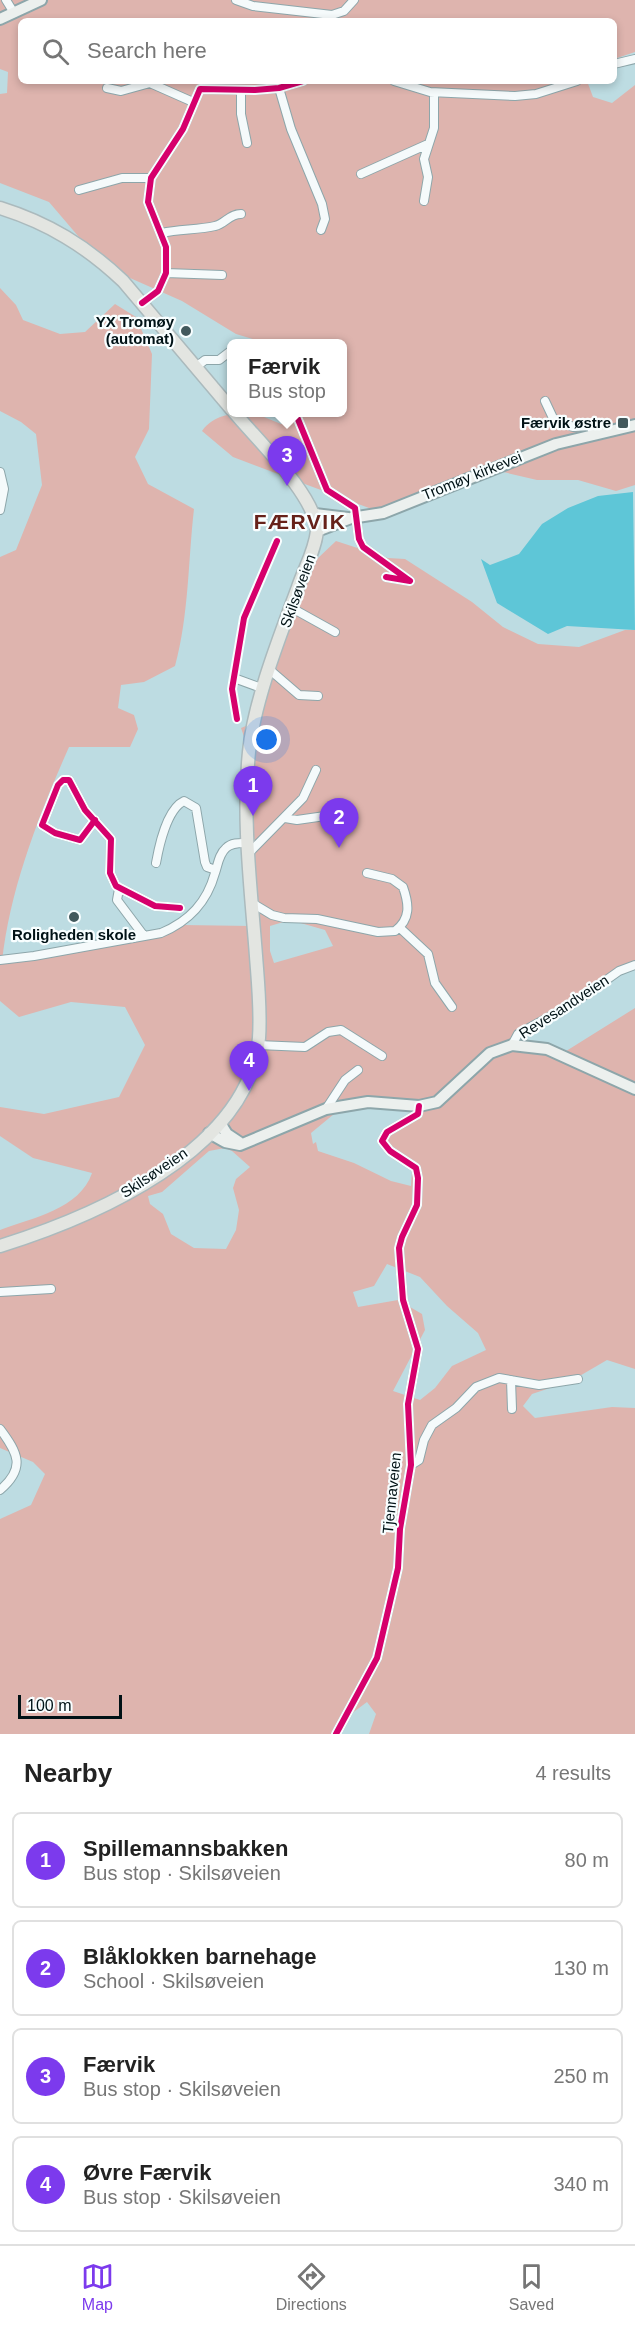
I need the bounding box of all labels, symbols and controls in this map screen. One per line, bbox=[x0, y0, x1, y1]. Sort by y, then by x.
search box bbox=[18, 18, 617, 84]
icon: search bbox=[39, 35, 72, 68]
text: Search here bbox=[87, 38, 207, 63]
place label: YX Tromøy (automat) bbox=[96, 313, 175, 347]
marker: YX Tromøy (automat) bbox=[179, 324, 193, 338]
popup bbox=[227, 339, 347, 417]
text: Færvik bbox=[248, 354, 320, 379]
text: Bus stop bbox=[248, 380, 326, 402]
place label: Færvik østre bbox=[521, 414, 611, 431]
marker: Færvik østre bbox=[616, 416, 630, 430]
pin: 3 bbox=[268, 436, 306, 486]
street label: Tromøy kirkevei bbox=[419, 448, 524, 503]
district label: FÆRVIK bbox=[254, 510, 346, 533]
street label: Skilsøveien bbox=[276, 552, 319, 630]
your location bbox=[252, 725, 281, 754]
pin: 1 bbox=[234, 766, 272, 816]
pin: 2 bbox=[320, 798, 358, 848]
marker: Roligheden skole bbox=[67, 910, 81, 924]
place label: Roligheden skole bbox=[12, 926, 136, 943]
street label: Revesandveien bbox=[516, 971, 612, 1042]
pin: 4 bbox=[230, 1042, 268, 1091]
street label: Skilsøveien bbox=[117, 1144, 190, 1201]
street label: Tjennaveien bbox=[379, 1451, 404, 1534]
scale bar bbox=[18, 1692, 122, 1720]
text: 100 m bbox=[27, 1697, 71, 1714]
text: Nearby bbox=[24, 1758, 112, 1788]
text: 4 results bbox=[535, 1762, 611, 1784]
text: Spillemannsbakken bbox=[83, 1836, 288, 1861]
text: 1 bbox=[40, 1849, 51, 1871]
text: 80 m bbox=[565, 1849, 609, 1871]
text: Bus stop · Skilsøveien bbox=[83, 1862, 281, 1884]
text: Blåklokken barnehage bbox=[83, 1944, 317, 1969]
text: 2 bbox=[40, 1957, 51, 1979]
text: 130 m bbox=[553, 1957, 609, 1979]
text: School · Skilsøveien bbox=[83, 1970, 264, 1992]
text: Færvik bbox=[83, 2052, 155, 2077]
text: 3 bbox=[40, 2065, 51, 2087]
text: 250 m bbox=[553, 2065, 609, 2087]
text: Bus stop · Skilsøveien bbox=[83, 2078, 281, 2100]
text: Øvre Færvik bbox=[83, 2160, 211, 2185]
text: 4 bbox=[40, 2173, 51, 2195]
text: 340 m bbox=[553, 2173, 609, 2195]
text: Bus stop · Skilsøveien bbox=[83, 2186, 281, 2208]
tab: Map bbox=[81, 2260, 114, 2314]
tab: Directions bbox=[276, 2260, 347, 2314]
tab: Saved bbox=[509, 2260, 554, 2314]

